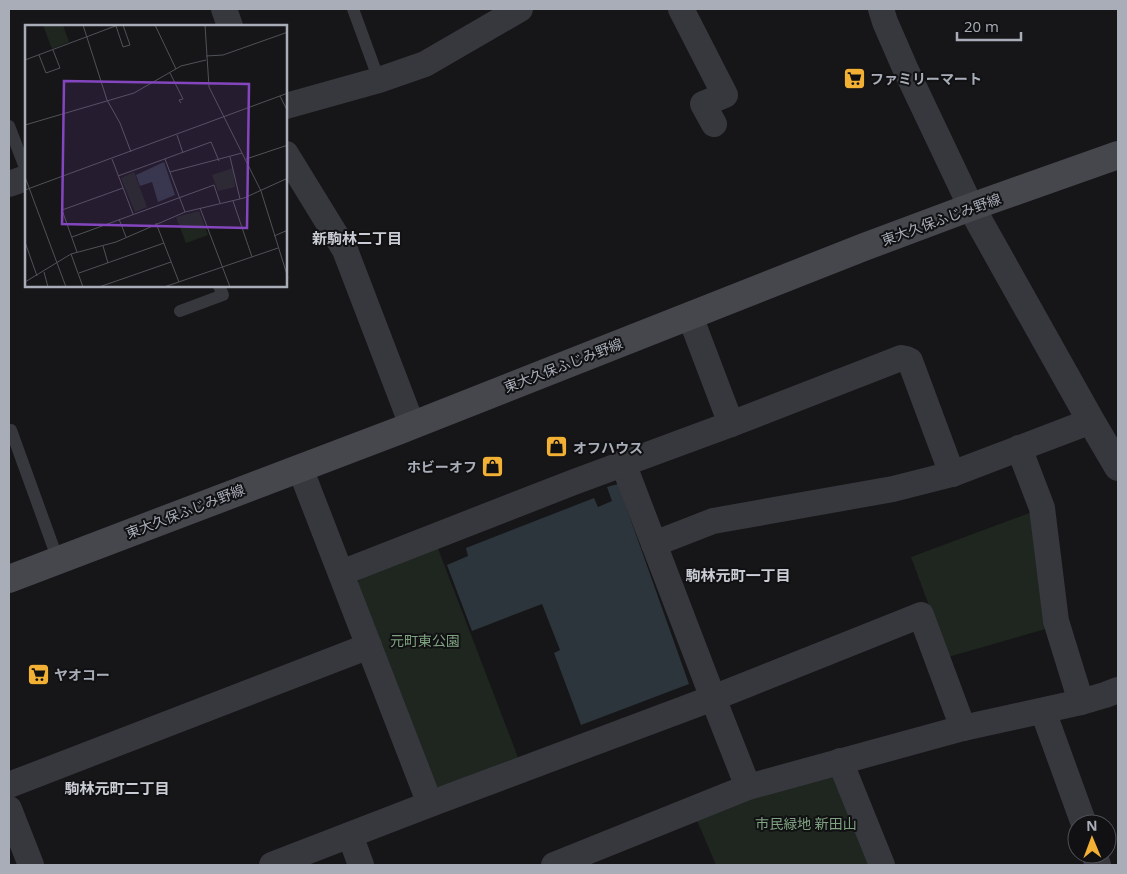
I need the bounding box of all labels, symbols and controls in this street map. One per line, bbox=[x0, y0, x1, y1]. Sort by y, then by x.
scale bar bbox=[957, 10, 1021, 42]
text: 20 m bbox=[964, 16, 999, 36]
inset map bbox=[25, 25, 288, 288]
supermarket icon: ファミリーマート bbox=[842, 66, 866, 90]
place label: ファミリーマート bbox=[870, 69, 982, 88]
street label: 東大久保ふじみ野線 bbox=[879, 189, 1003, 249]
district label: 新駒林二丁目 bbox=[312, 228, 402, 248]
street label: 東大久保ふじみ野線 bbox=[501, 334, 625, 396]
shop icon: オフハウス bbox=[545, 435, 569, 459]
place label: オフハウス bbox=[573, 438, 643, 457]
shop icon: ホビーオフ bbox=[481, 454, 505, 478]
place label: ホビーオフ bbox=[407, 457, 477, 476]
street label: 東大久保ふじみ野線 bbox=[123, 480, 247, 542]
district label: 駒林元町一丁目 bbox=[685, 565, 791, 585]
park label: 元町東公園 bbox=[390, 631, 460, 650]
supermarket icon: ヤオコー bbox=[26, 662, 50, 686]
place label: ヤオコー bbox=[54, 665, 110, 684]
district label: 駒林元町二丁目 bbox=[64, 778, 170, 798]
park label: 市民緑地 新田山 bbox=[755, 814, 857, 833]
north arrow bbox=[1067, 814, 1117, 864]
text: N bbox=[1086, 816, 1098, 835]

